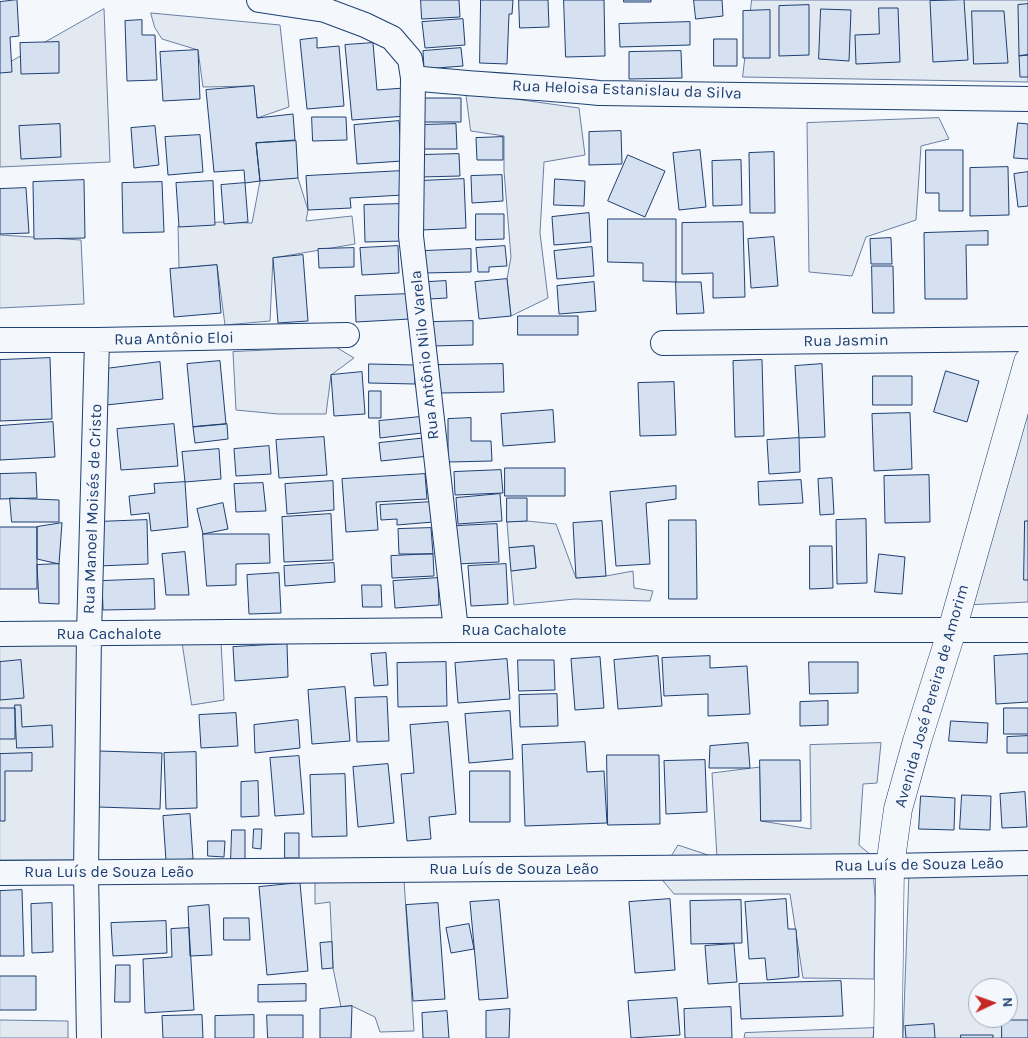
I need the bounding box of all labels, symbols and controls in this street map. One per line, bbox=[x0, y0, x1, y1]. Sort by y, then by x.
street label: Rua Heloisa Estanislau da Silva bbox=[512, 76, 742, 104]
street label: Rua Antônio Nilo Varela bbox=[407, 269, 443, 441]
street label: Rua Antônio Eloi bbox=[114, 328, 234, 350]
street label: Rua Jasmin bbox=[803, 331, 889, 351]
street label: Rua Manoel Moisés de Cristo bbox=[80, 404, 106, 614]
street label: Avenida José Pereira de Amorim bbox=[891, 582, 973, 810]
street label: Rua Cachalote bbox=[462, 620, 566, 640]
street label: Rua Cachalote bbox=[57, 624, 161, 644]
street label: Rua Luís de Souza Leão bbox=[834, 854, 1004, 876]
street label: Rua Luís de Souza Leão bbox=[429, 859, 599, 879]
street label: Rua Luís de Souza Leão bbox=[24, 862, 194, 882]
north arrow bbox=[968, 978, 1018, 1028]
text: N bbox=[999, 997, 1016, 1008]

